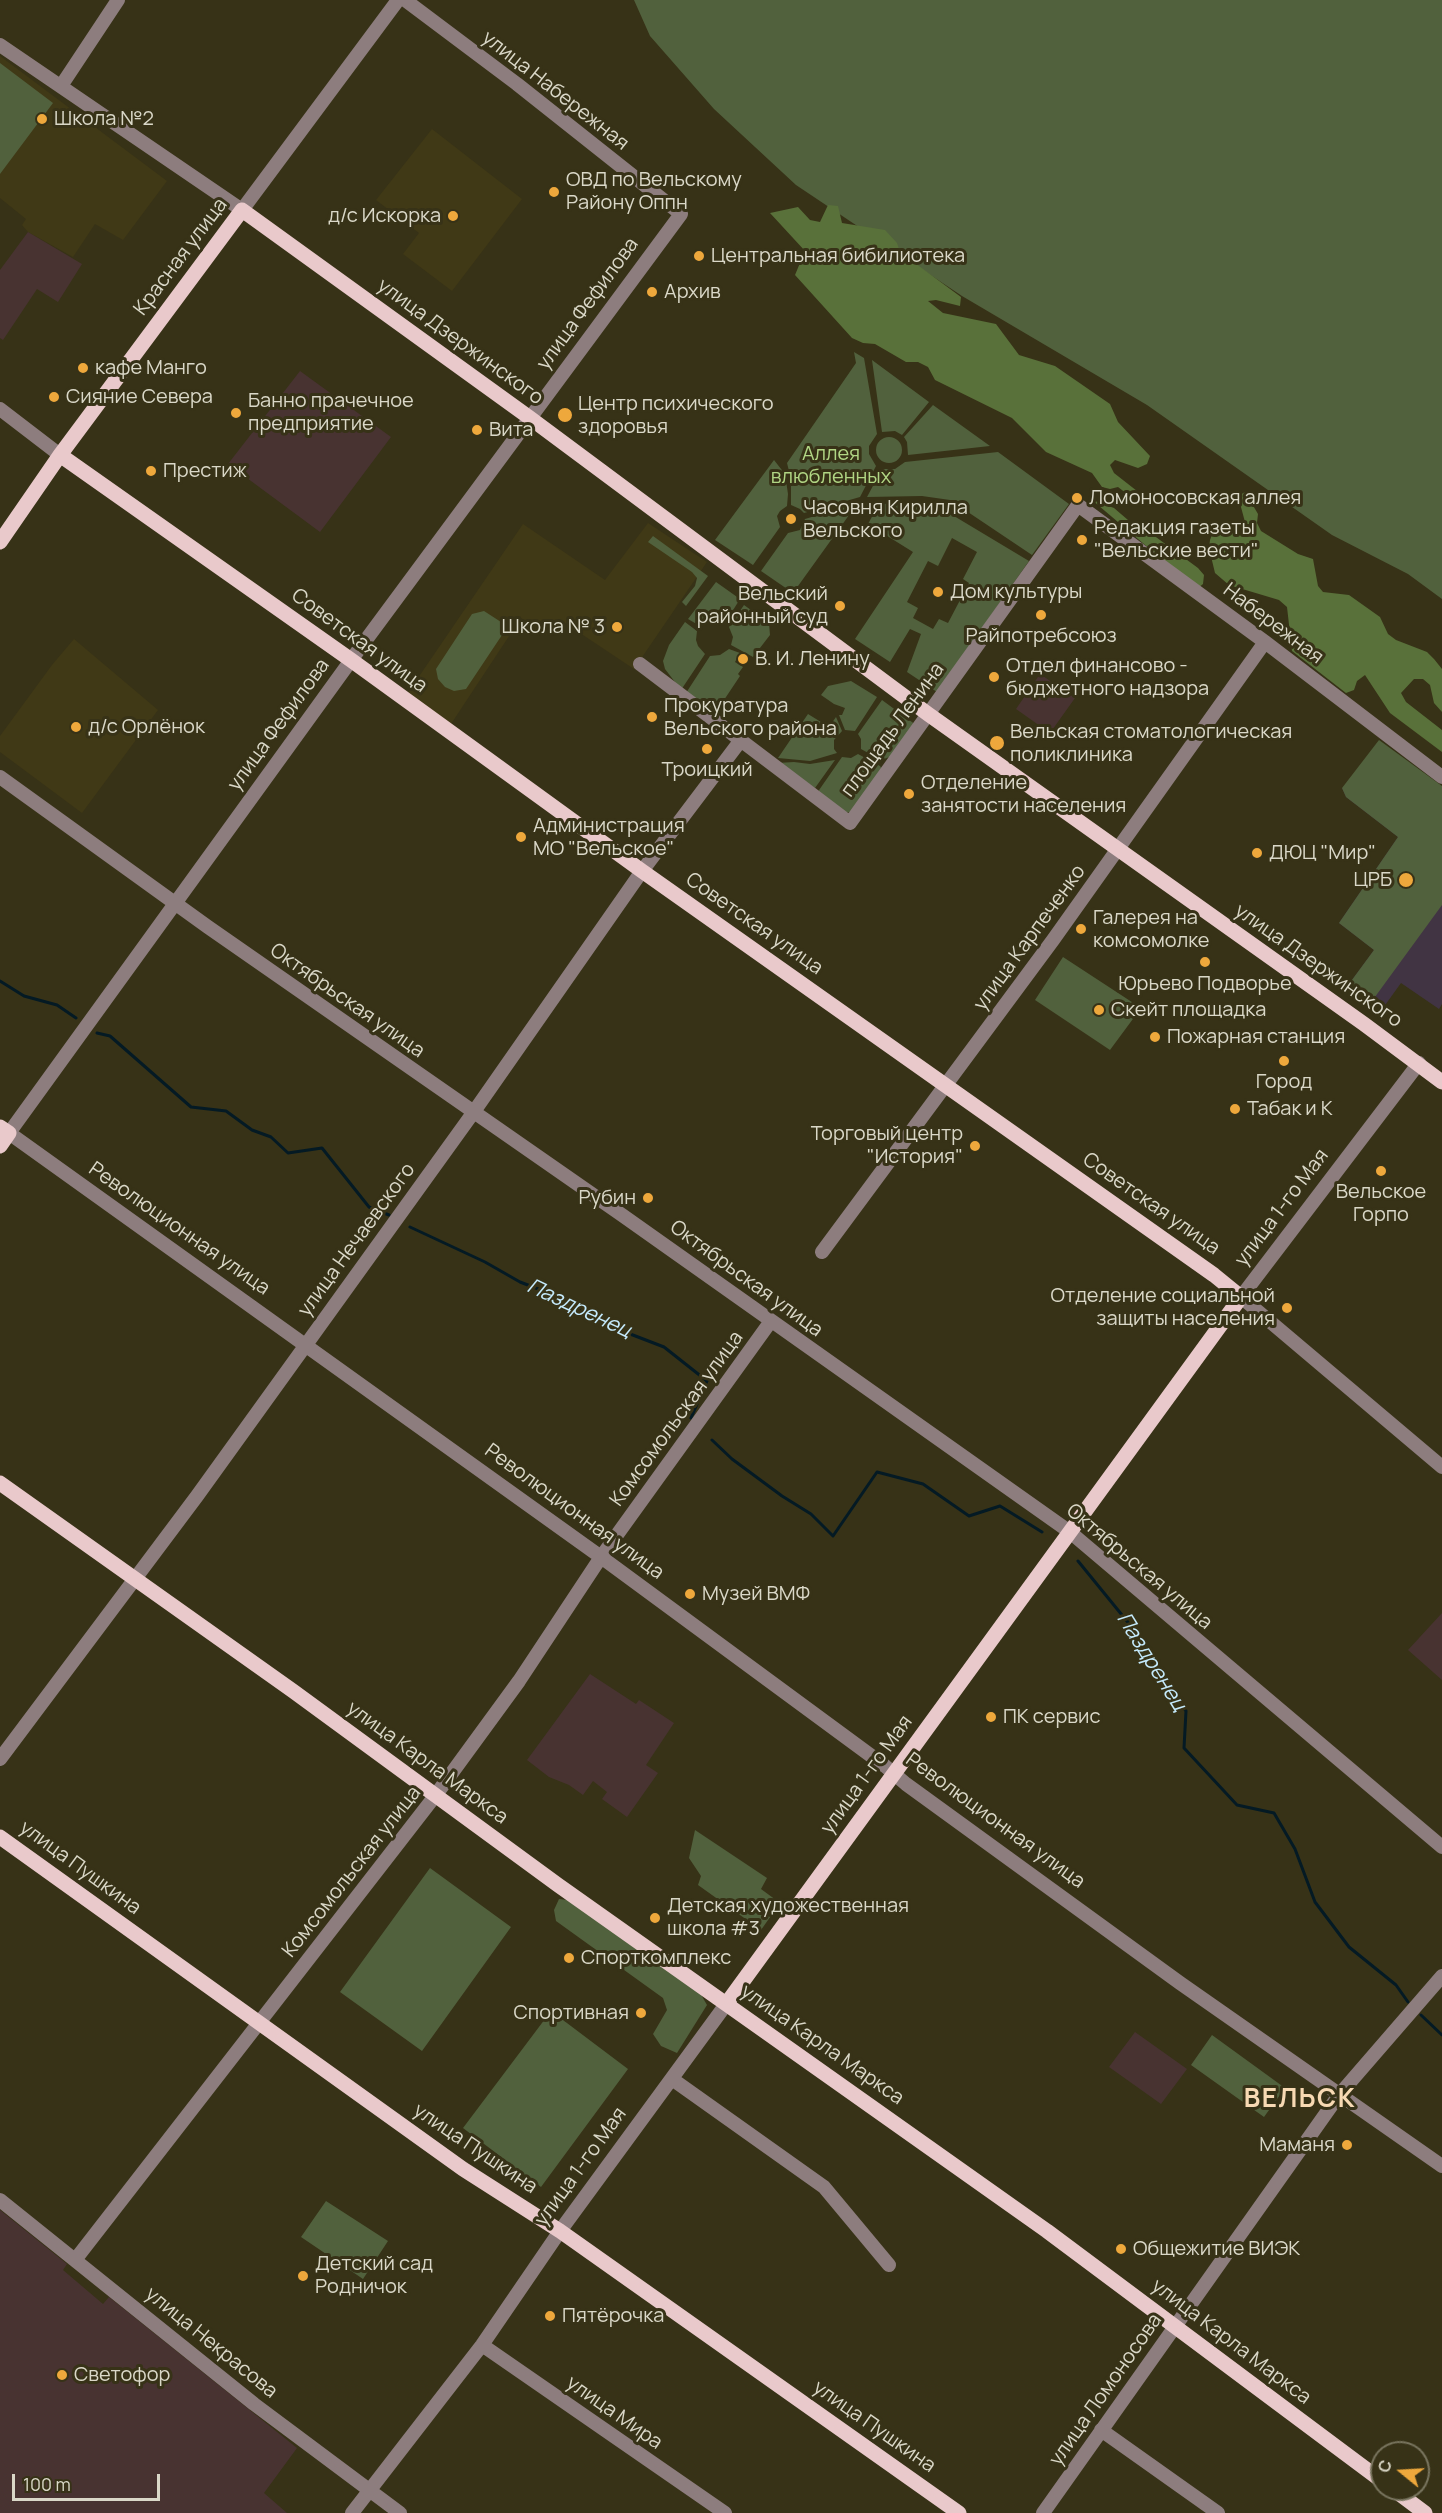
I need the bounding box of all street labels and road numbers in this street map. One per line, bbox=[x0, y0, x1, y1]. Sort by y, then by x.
street label: улица Набережная bbox=[477, 26, 633, 156]
street label: Красная улица bbox=[129, 194, 233, 320]
street label: улица Фефилова bbox=[532, 233, 644, 375]
street label: улица Дзержинского bbox=[372, 274, 548, 410]
street label: Набережная bbox=[1218, 579, 1328, 669]
street label: Советская улица bbox=[286, 584, 432, 698]
street label: улица Фефилова bbox=[223, 654, 335, 796]
street label: площадь Ленина bbox=[836, 658, 950, 802]
street label: улица Карпеченко bbox=[969, 860, 1091, 1016]
street label: Советская улица bbox=[681, 868, 827, 980]
street label: улица Дзержинского bbox=[1230, 899, 1406, 1033]
street label: Октябрьская улица bbox=[265, 939, 429, 1063]
street label: улица 1-го Мая bbox=[1230, 1145, 1334, 1271]
street label: Советская улица bbox=[1078, 1148, 1224, 1260]
street label: Революционная улица bbox=[84, 1157, 274, 1301]
street label: улица Нечаевского bbox=[293, 1159, 421, 1321]
street label: Октябрьская улица bbox=[665, 1216, 827, 1342]
street label: Комсомольская улица bbox=[605, 1327, 749, 1511]
street label: Революционная улица bbox=[480, 1439, 668, 1585]
street label: Октябрьская улица bbox=[1061, 1499, 1217, 1635]
street label: улица Карла Маркса bbox=[342, 1696, 512, 1830]
street label: улица 1-го Мая bbox=[816, 1711, 918, 1839]
street label: Революционная улица bbox=[901, 1748, 1089, 1894]
street label: Комсомольская улица bbox=[278, 1782, 426, 1962]
street label: улица Пушкина bbox=[15, 1816, 145, 1920]
street label: улица Карла Маркса bbox=[736, 1980, 908, 2110]
street label: улица Пушкина bbox=[408, 2099, 542, 2199]
street label: улица 1-го Мая bbox=[530, 2103, 632, 2231]
street label: улица Карла Маркса bbox=[1146, 2274, 1316, 2410]
street label: улица Некрасова bbox=[140, 2282, 282, 2404]
street label: улица Ломоносова bbox=[1045, 2309, 1167, 2471]
street label: улица Мира bbox=[561, 2371, 667, 2455]
street label: улица Пушкина bbox=[808, 2376, 940, 2478]

